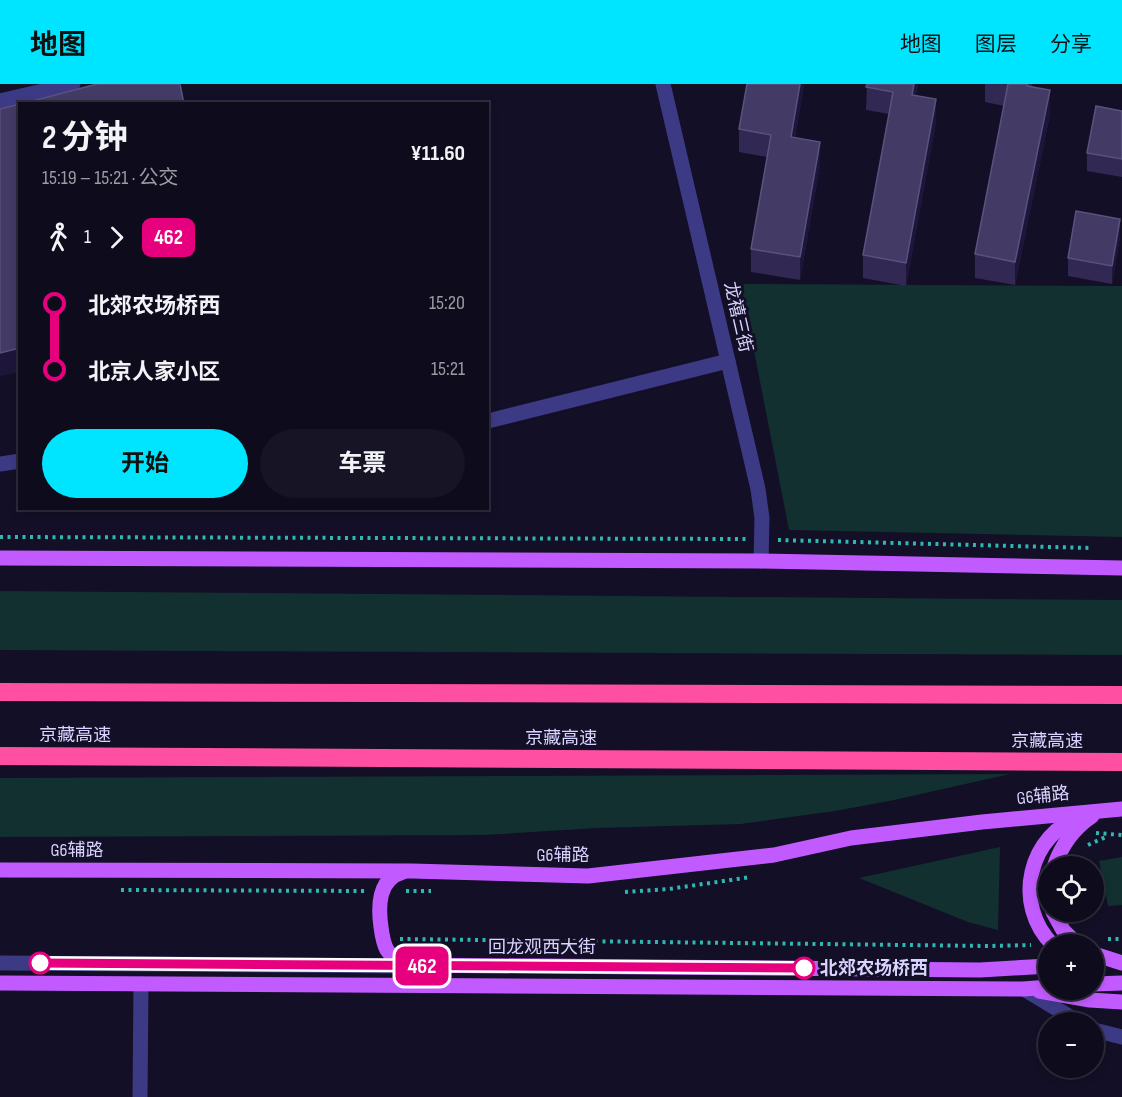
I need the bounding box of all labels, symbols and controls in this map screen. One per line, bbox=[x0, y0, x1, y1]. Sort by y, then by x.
text: 地图 bbox=[30, 29, 86, 62]
text: 地图 bbox=[900, 32, 942, 57]
text: 图层 bbox=[975, 32, 1017, 57]
text: 分享 bbox=[1050, 32, 1092, 57]
text: 2 分钟 bbox=[42, 118, 128, 158]
text: ¥11.60 bbox=[411, 140, 465, 167]
text: 15:19 – 15:21 · 公交 bbox=[42, 166, 179, 190]
icon: walk bbox=[42, 221, 75, 254]
icon: forward bbox=[100, 221, 133, 254]
text: 1 bbox=[84, 225, 91, 249]
text: 462 bbox=[154, 225, 183, 250]
street label: 龙禧三街 bbox=[720, 280, 756, 354]
text: 15:20 bbox=[429, 291, 465, 315]
text: 北郊农场桥西 bbox=[88, 293, 220, 320]
text: 15:21 bbox=[431, 357, 465, 381]
text: 北京人家小区 bbox=[88, 359, 220, 386]
button: 开始 bbox=[42, 429, 248, 498]
button: 车票 bbox=[260, 429, 465, 498]
street label: 京藏高速 bbox=[39, 725, 111, 746]
street label: 京藏高速 bbox=[525, 728, 597, 749]
street label: 京藏高速 bbox=[1011, 731, 1083, 752]
street label: G6辅路 bbox=[1016, 783, 1070, 809]
street label: G6辅路 bbox=[51, 840, 103, 861]
street label: G6辅路 bbox=[537, 845, 589, 866]
map controls bbox=[1038, 856, 1104, 1078]
button: locate bbox=[1038, 856, 1104, 922]
button: + bbox=[1038, 934, 1104, 1000]
street label: 回龙观西大街 bbox=[488, 937, 596, 958]
line badge: 462 bbox=[388, 946, 456, 986]
unlabelled marker bbox=[29, 952, 51, 974]
text: 462 bbox=[408, 954, 436, 979]
marker: 北郊农场桥西 bbox=[793, 957, 815, 979]
place label: 北郊农场桥西 bbox=[820, 958, 928, 979]
button: − bbox=[1038, 1012, 1104, 1078]

